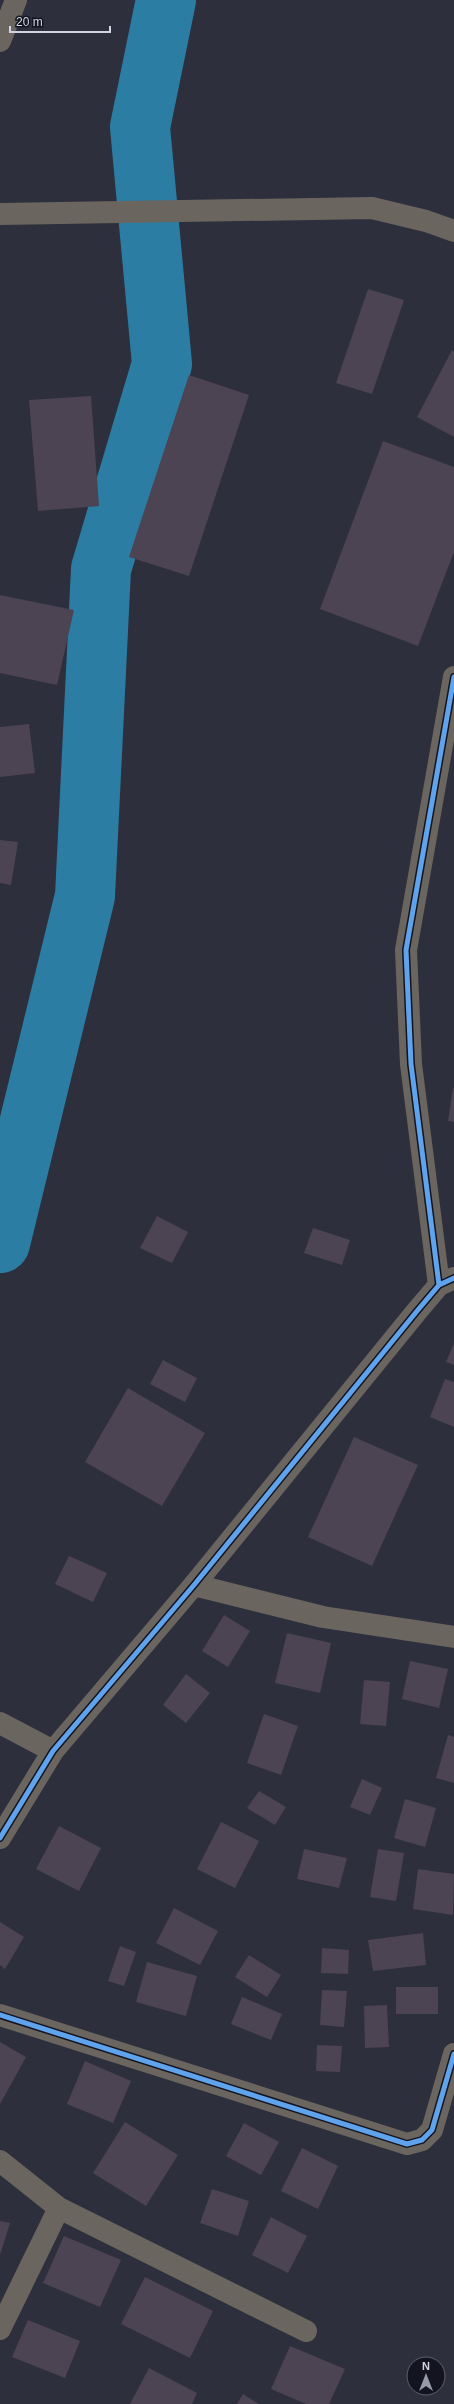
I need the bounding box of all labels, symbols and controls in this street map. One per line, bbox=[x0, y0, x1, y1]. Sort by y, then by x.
scale bar bbox=[10, 8, 110, 34]
text: 20 m bbox=[16, 15, 43, 29]
north arrow bbox=[406, 2356, 446, 2396]
text: N bbox=[422, 2360, 430, 2372]

